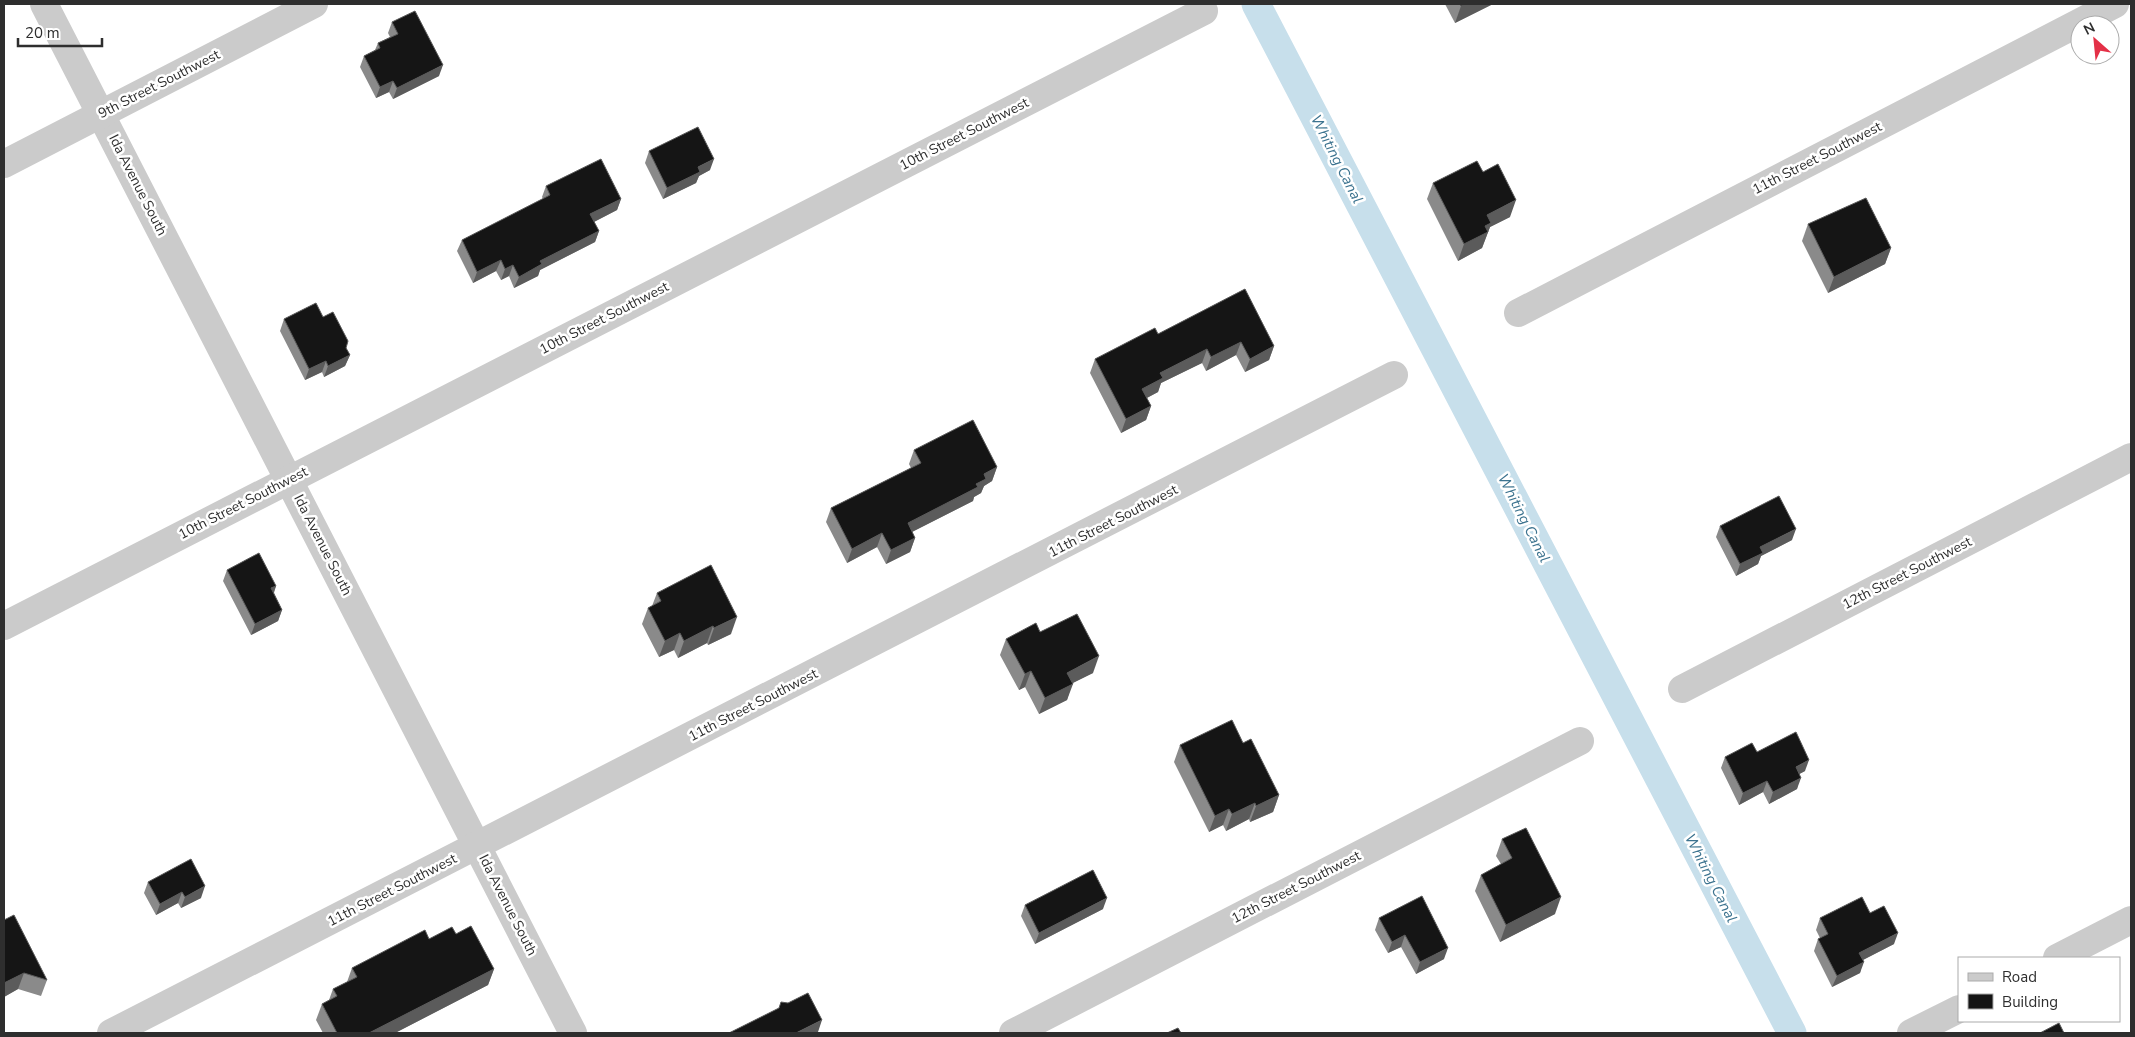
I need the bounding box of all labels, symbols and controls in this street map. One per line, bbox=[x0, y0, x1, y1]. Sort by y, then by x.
scale bar bbox=[18, 15, 101, 47]
north arrow bbox=[2070, 15, 2120, 65]
text: N bbox=[2080, 18, 2098, 40]
text: 20 m bbox=[25, 23, 60, 43]
street label: 9th Street Southwest bbox=[95, 45, 223, 123]
street label: 10th Street Southwest bbox=[896, 93, 1032, 175]
water label: Whiting Canal bbox=[1306, 111, 1368, 207]
street label: 11th Street Southwest bbox=[1749, 117, 1885, 199]
street label: Ida Avenue South bbox=[104, 131, 172, 239]
street label: 10th Street Southwest bbox=[536, 277, 672, 359]
street label: 10th Street Southwest bbox=[175, 462, 311, 544]
water label: Whiting Canal bbox=[1493, 470, 1555, 566]
street label: 11th Street Southwest bbox=[1045, 480, 1181, 562]
street label: Ida Avenue South bbox=[289, 491, 357, 599]
street label: 12th Street Southwest bbox=[1839, 532, 1975, 614]
street label: 11th Street Southwest bbox=[685, 664, 821, 746]
water label: Whiting Canal bbox=[1680, 830, 1742, 926]
street label: 12th Street Southwest bbox=[1228, 846, 1364, 928]
street label: 11th Street Southwest bbox=[324, 849, 460, 931]
street label: Ida Avenue South bbox=[474, 851, 542, 959]
legend bbox=[1958, 957, 2120, 1022]
text: Road bbox=[2002, 967, 2037, 987]
text: Building bbox=[2002, 992, 2058, 1012]

